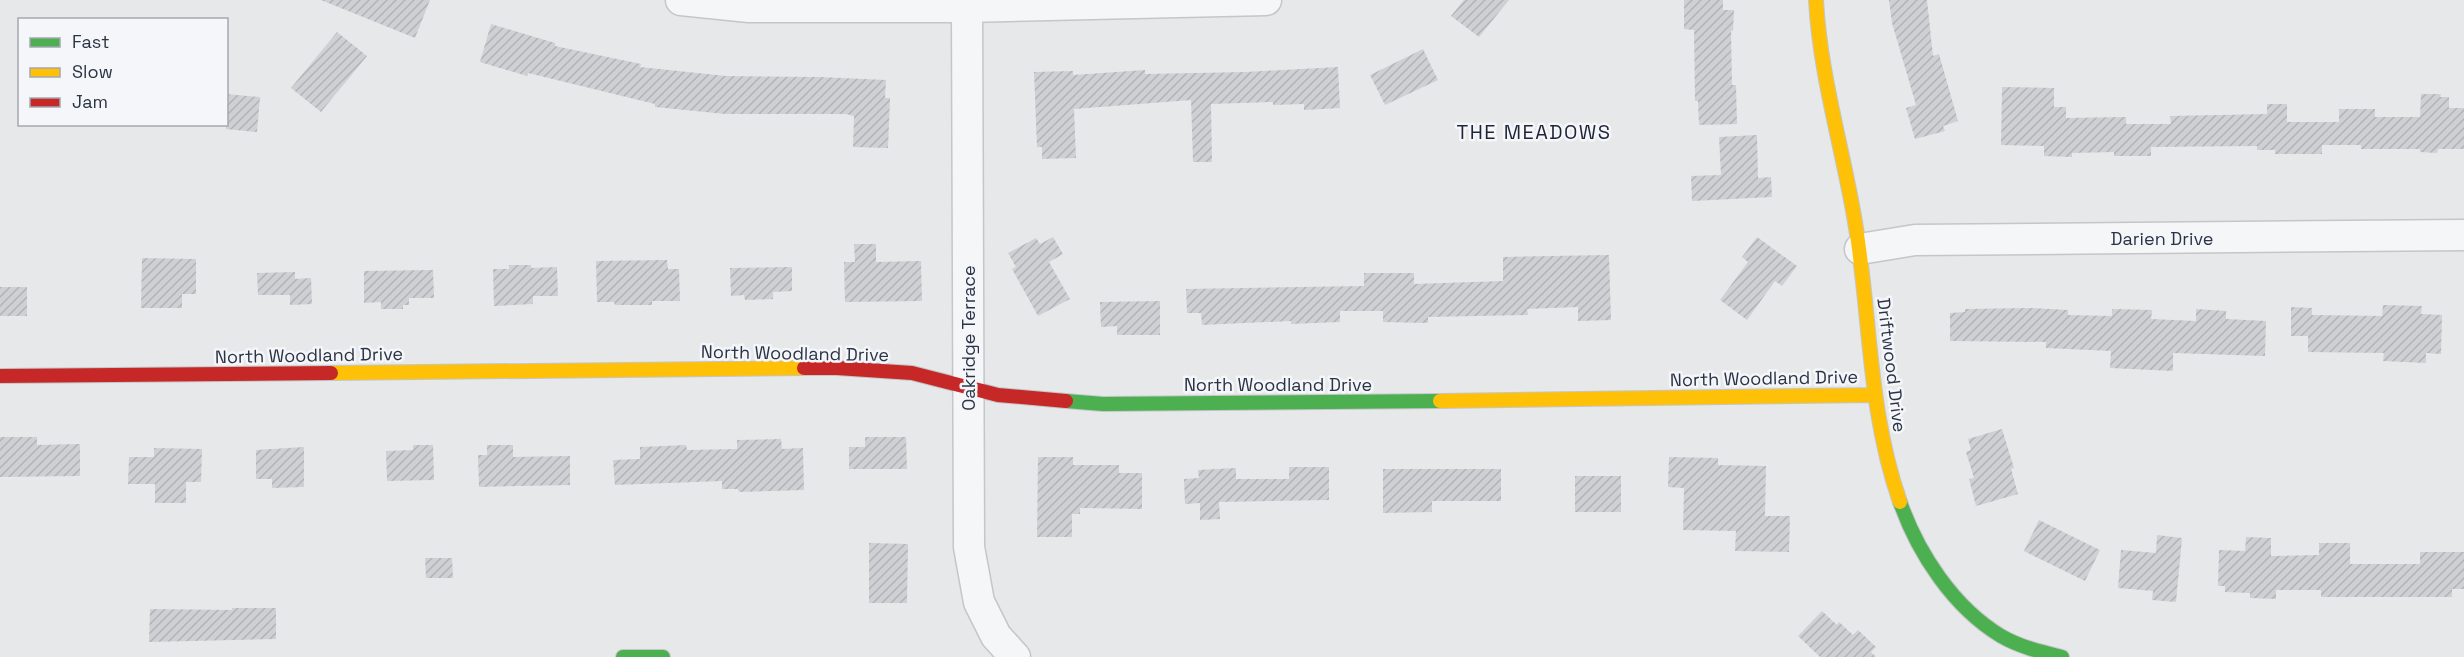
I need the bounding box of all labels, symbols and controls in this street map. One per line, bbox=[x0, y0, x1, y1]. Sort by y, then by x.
legend bbox=[18, 18, 228, 126]
text: Fast bbox=[72, 30, 109, 53]
text: Slow bbox=[72, 60, 113, 83]
text: Jam bbox=[72, 90, 108, 113]
district label: THE MEADOWS bbox=[1456, 119, 1612, 145]
street label: Darien Drive bbox=[2111, 227, 2213, 250]
street label: Oakridge Terrace bbox=[957, 265, 980, 411]
street label: Driftwood Drive bbox=[1872, 297, 1912, 433]
street label: North Woodland Drive bbox=[701, 340, 889, 366]
street label: North Woodland Drive bbox=[215, 342, 403, 368]
street label: North Woodland Drive bbox=[1670, 365, 1858, 391]
street label: North Woodland Drive bbox=[1184, 373, 1372, 396]

